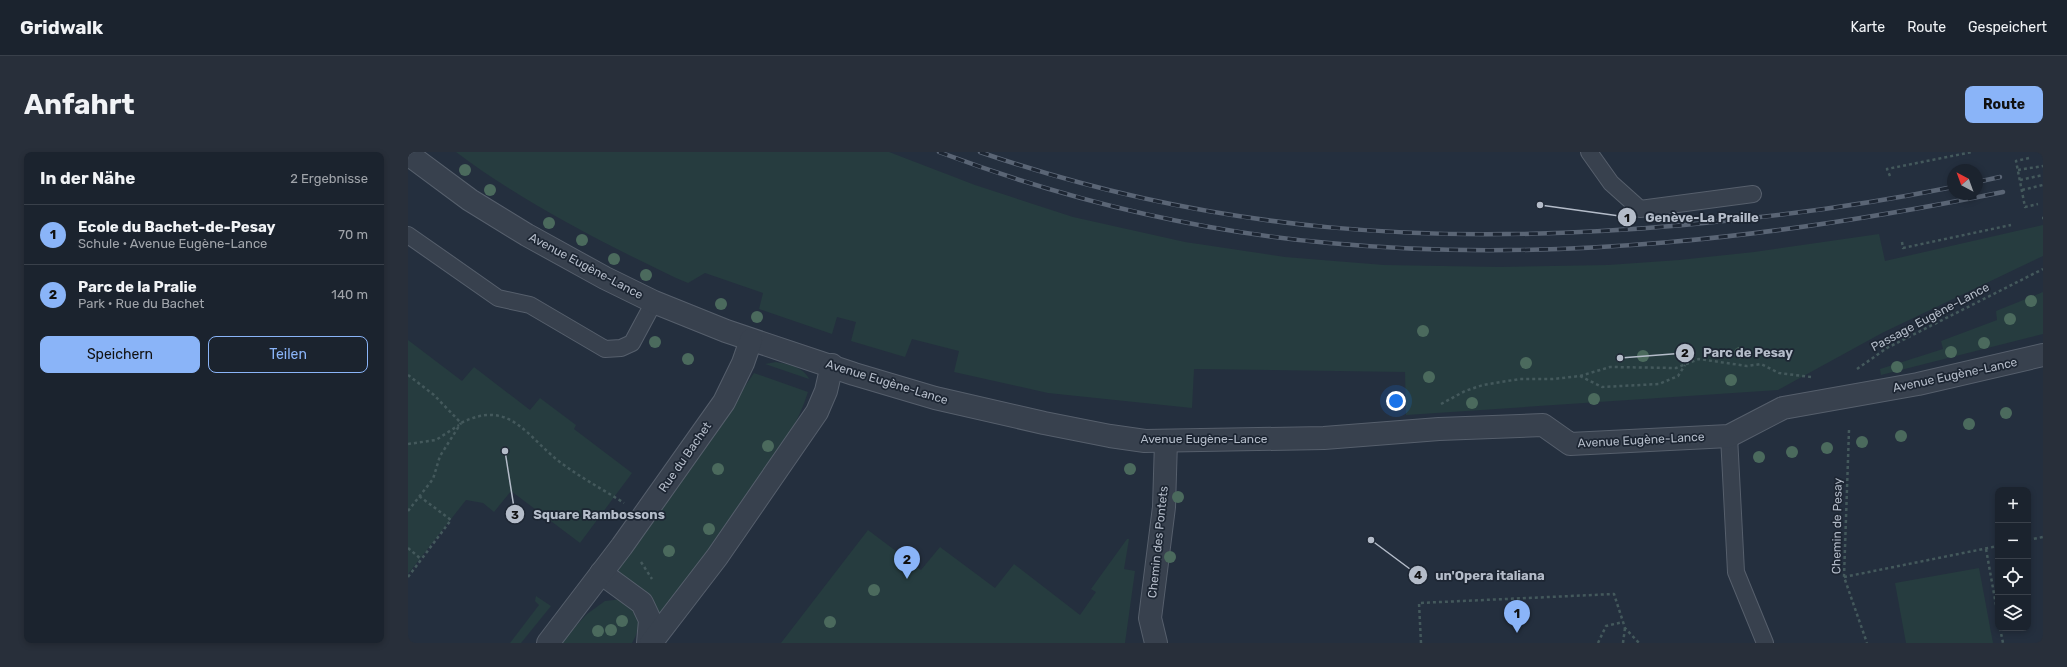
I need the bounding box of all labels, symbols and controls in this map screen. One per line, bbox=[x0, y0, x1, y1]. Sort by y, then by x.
text: Gridwalk bbox=[20, 16, 103, 39]
text: Karte bbox=[1850, 19, 1885, 36]
text: Route bbox=[1907, 19, 1946, 36]
text: Gespeichert bbox=[1968, 19, 2047, 36]
button: Route bbox=[1965, 86, 2043, 123]
text: Anfahrt bbox=[24, 88, 135, 121]
north arrow bbox=[1947, 164, 1983, 200]
text: In der Nähe bbox=[40, 168, 135, 188]
text: 2 Ergebnisse bbox=[290, 171, 368, 186]
callout: Genève-La Praille bbox=[1617, 205, 1766, 230]
text: Genève-La Praille bbox=[1645, 210, 1759, 225]
text: 1 bbox=[1624, 211, 1630, 225]
text: Ecole du Bachet-de-Pesay bbox=[78, 218, 276, 236]
text: 1 bbox=[50, 227, 56, 242]
text: 70 m bbox=[338, 227, 368, 242]
street label: Avenue Eugène-Lance bbox=[527, 230, 646, 302]
text: Schule · Avenue Eugène-Lance bbox=[78, 236, 267, 251]
text: Parc de la Pralie bbox=[78, 278, 197, 296]
street label: Passage Eugène-Lance bbox=[1868, 280, 1992, 354]
text: 2 bbox=[49, 287, 57, 302]
text: 140 m bbox=[331, 287, 368, 302]
text: Park · Rue du Bachet bbox=[78, 296, 204, 311]
button: Speichern bbox=[40, 336, 200, 373]
button: Teilen bbox=[208, 336, 368, 373]
callout: Parc de Pesay bbox=[1675, 340, 1801, 365]
text: Parc de Pesay bbox=[1703, 345, 1793, 360]
text: 2 bbox=[1681, 346, 1689, 360]
street label: Avenue Eugène-Lance bbox=[1891, 355, 2019, 395]
street label: Avenue Eugène-Lance bbox=[824, 357, 950, 407]
your location bbox=[1386, 391, 1406, 411]
street label: Rue du Bachet bbox=[656, 419, 714, 495]
street label: Avenue Eugène-Lance bbox=[1577, 430, 1705, 450]
street label: Avenue Eugène-Lance bbox=[1141, 432, 1268, 446]
street label: Chemin de Pesay bbox=[1829, 477, 1845, 574]
street label: Chemin des Pontets bbox=[1145, 485, 1171, 599]
map controls bbox=[1995, 487, 2031, 631]
button: + bbox=[1995, 487, 2031, 523]
callout: Square Rambossons bbox=[505, 502, 673, 527]
text: Square Rambossons bbox=[533, 507, 665, 522]
text: 3 bbox=[511, 508, 519, 522]
button: − bbox=[1995, 523, 2031, 559]
pin: 2 bbox=[894, 546, 920, 579]
button: locate bbox=[1995, 559, 2031, 595]
callout: un'Opera italiana bbox=[1408, 563, 1553, 588]
text: 4 bbox=[1414, 568, 1422, 582]
text: un'Opera italiana bbox=[1435, 568, 1545, 583]
button: layers bbox=[1995, 595, 2031, 631]
pin: 1 bbox=[1504, 600, 1530, 633]

